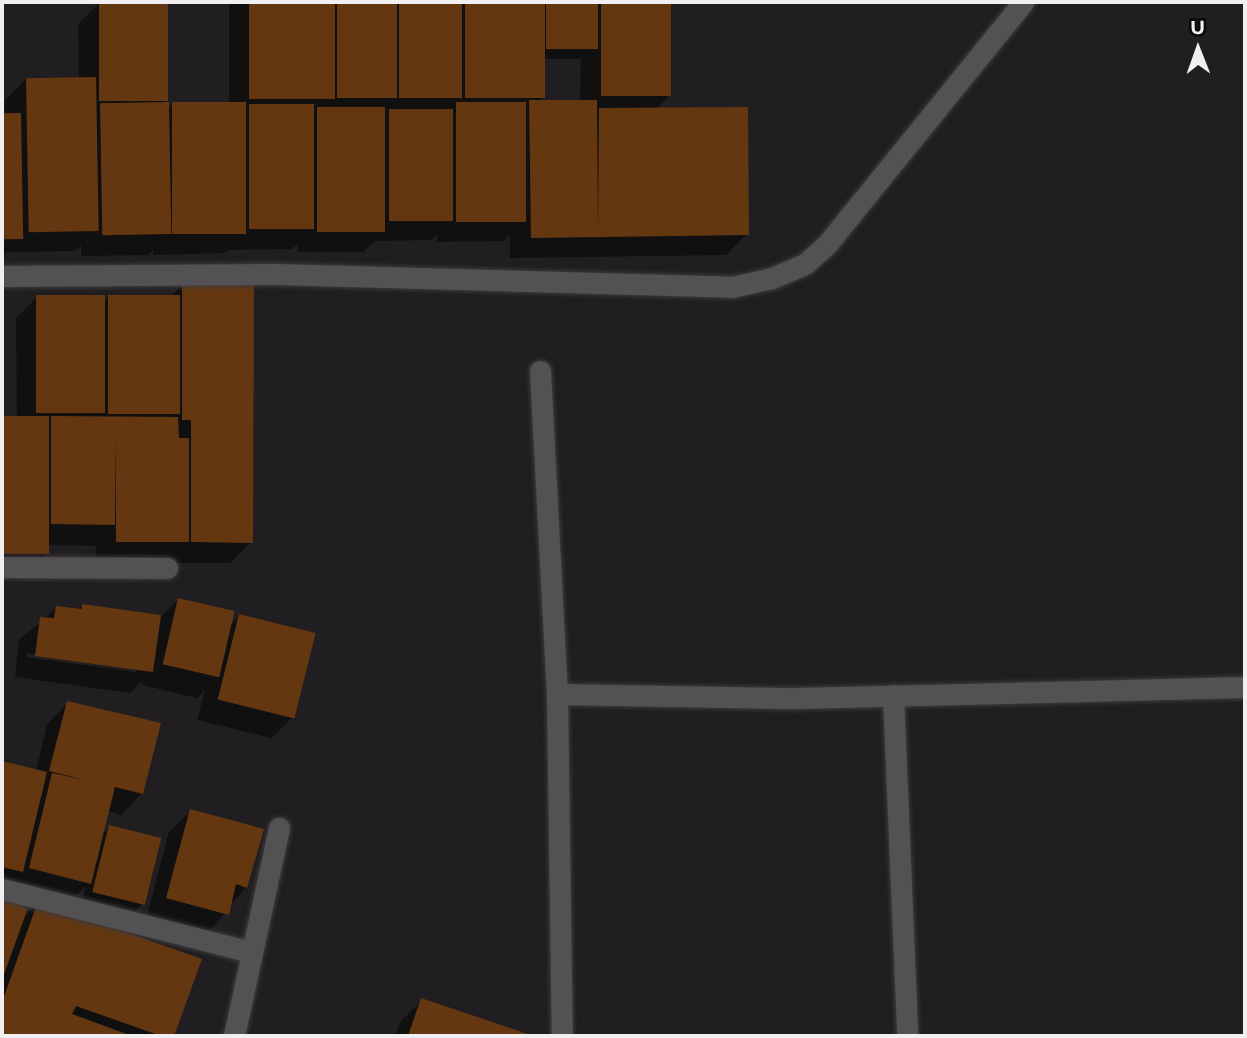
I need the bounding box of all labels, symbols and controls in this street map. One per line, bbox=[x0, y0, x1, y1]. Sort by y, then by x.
north arrow bbox=[1163, 14, 1233, 84]
text: U bbox=[1190, 16, 1205, 39]

